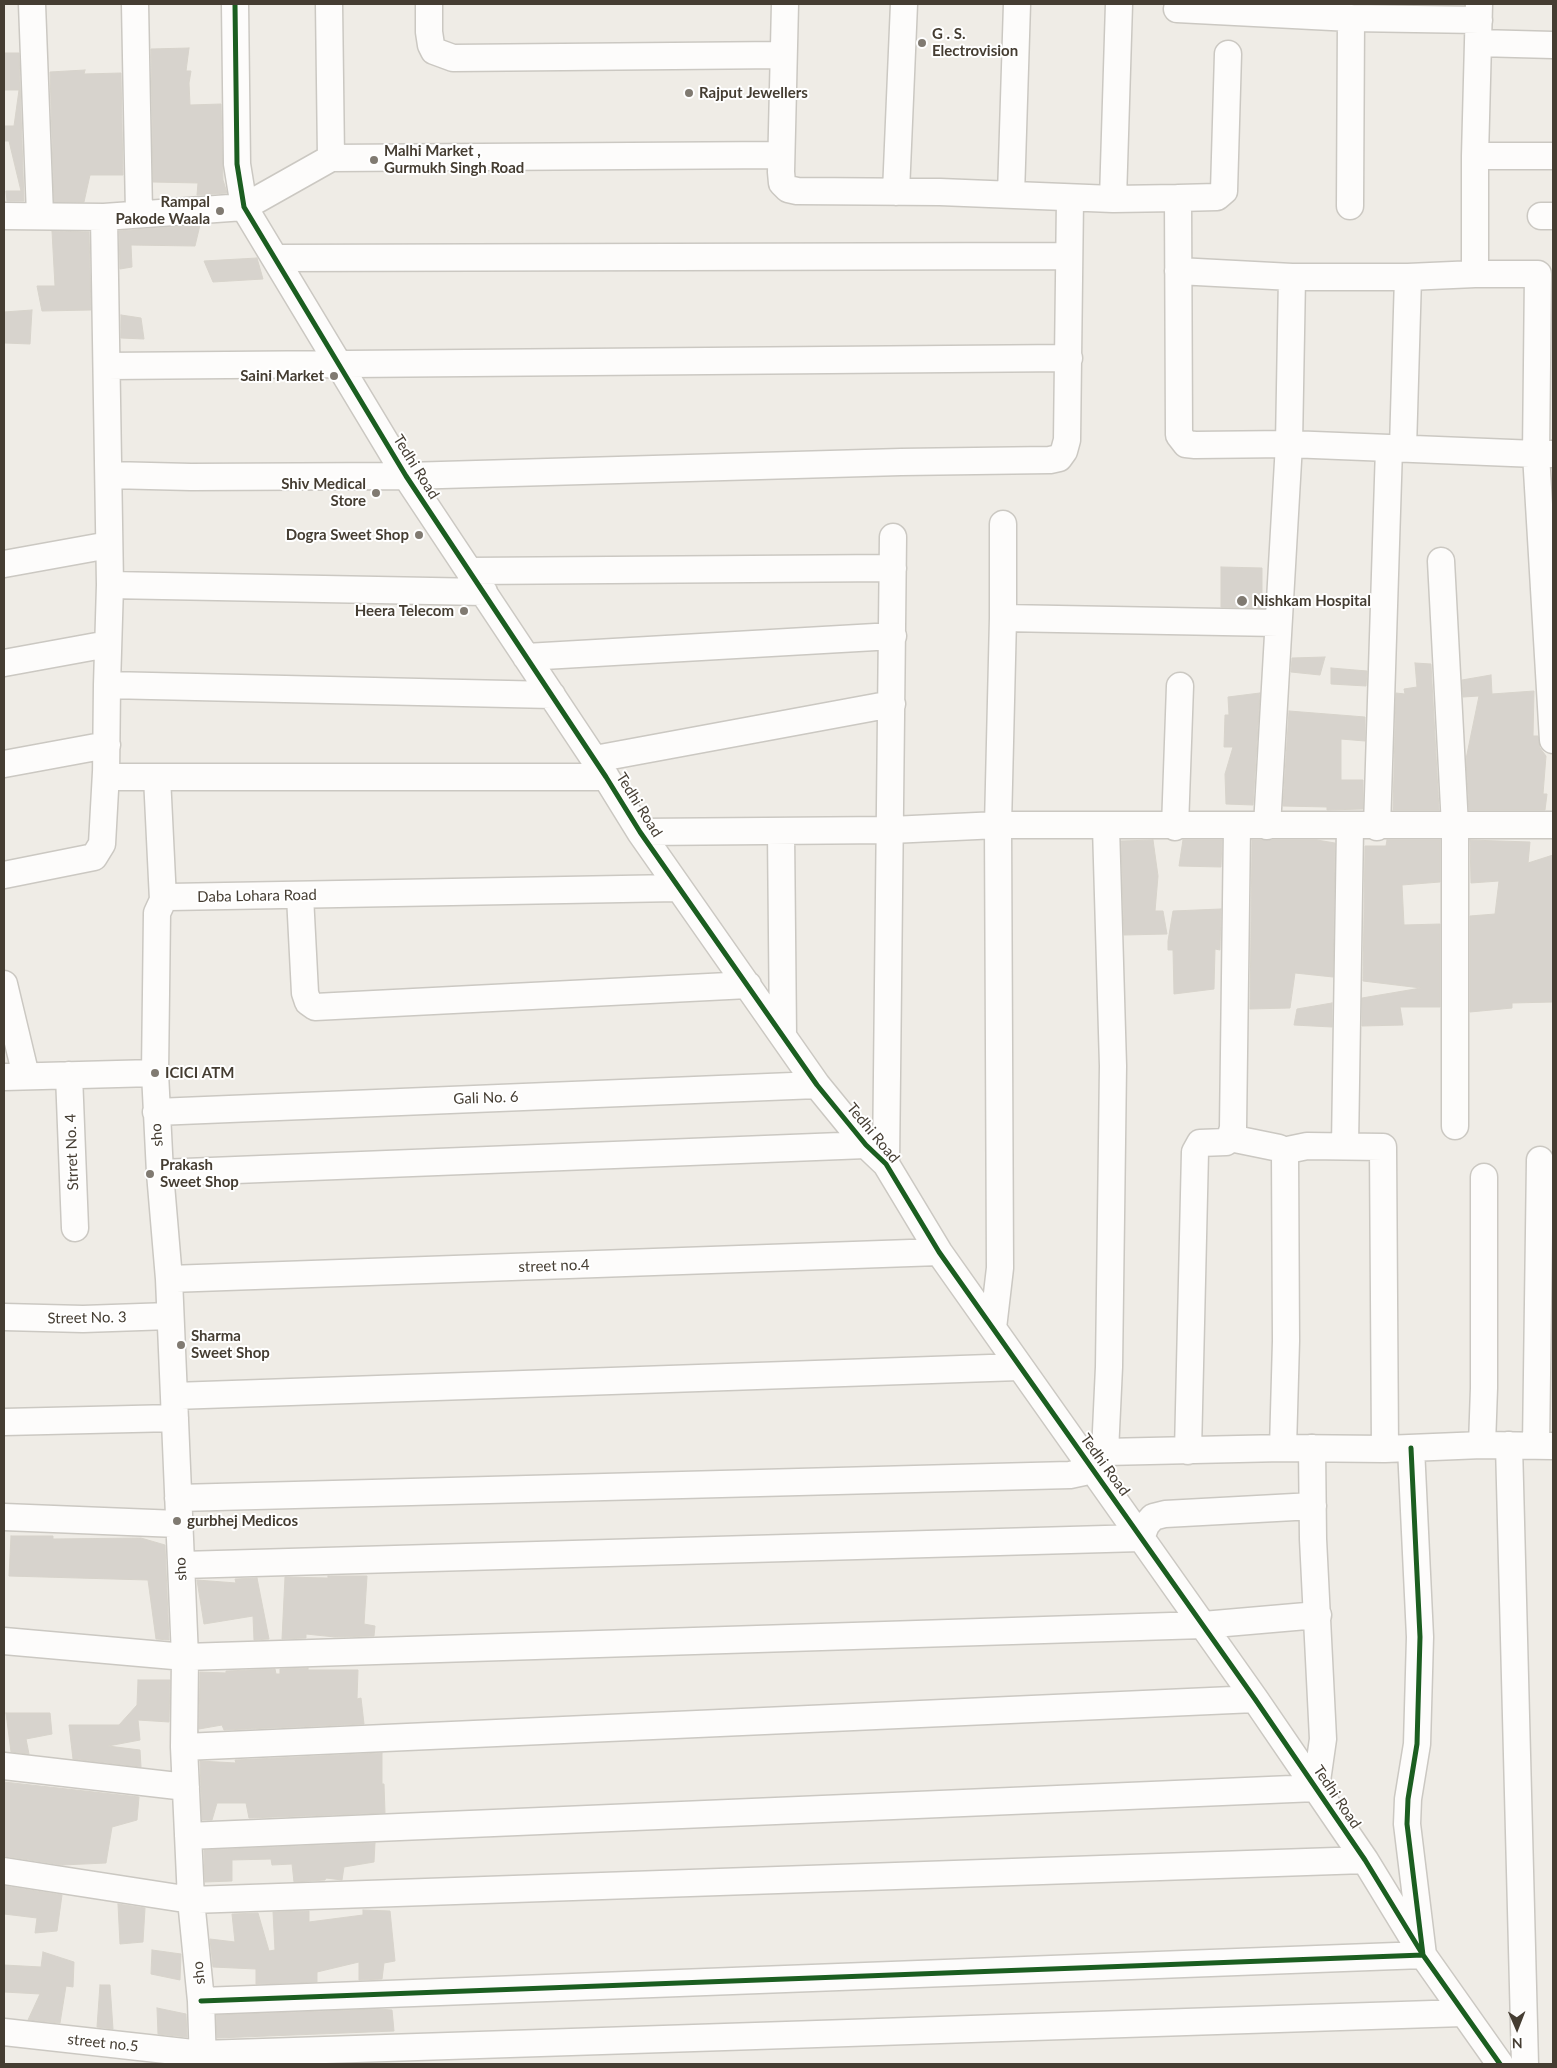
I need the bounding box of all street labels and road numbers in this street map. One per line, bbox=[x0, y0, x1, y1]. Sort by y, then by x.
street label: Tedhi Road bbox=[389, 432, 443, 502]
street label: Tedhi Road bbox=[612, 770, 666, 840]
street label: Daba Lohara Road bbox=[197, 886, 317, 906]
street label: Gali No. 6 bbox=[453, 1088, 519, 1108]
street label: Tedhi Road bbox=[843, 1099, 903, 1167]
street label: Strret No. 4 bbox=[62, 1113, 82, 1191]
street label: sho bbox=[147, 1123, 167, 1147]
street label: street no.4 bbox=[518, 1256, 590, 1276]
street label: Street No. 3 bbox=[47, 1308, 127, 1328]
street label: Tedhi Road bbox=[1076, 1430, 1134, 1500]
street label: sho bbox=[171, 1557, 191, 1581]
street label: Tedhi Road bbox=[1309, 1762, 1365, 1832]
street label: sho bbox=[189, 1960, 209, 1986]
street label: street no.5 bbox=[67, 2030, 139, 2056]

